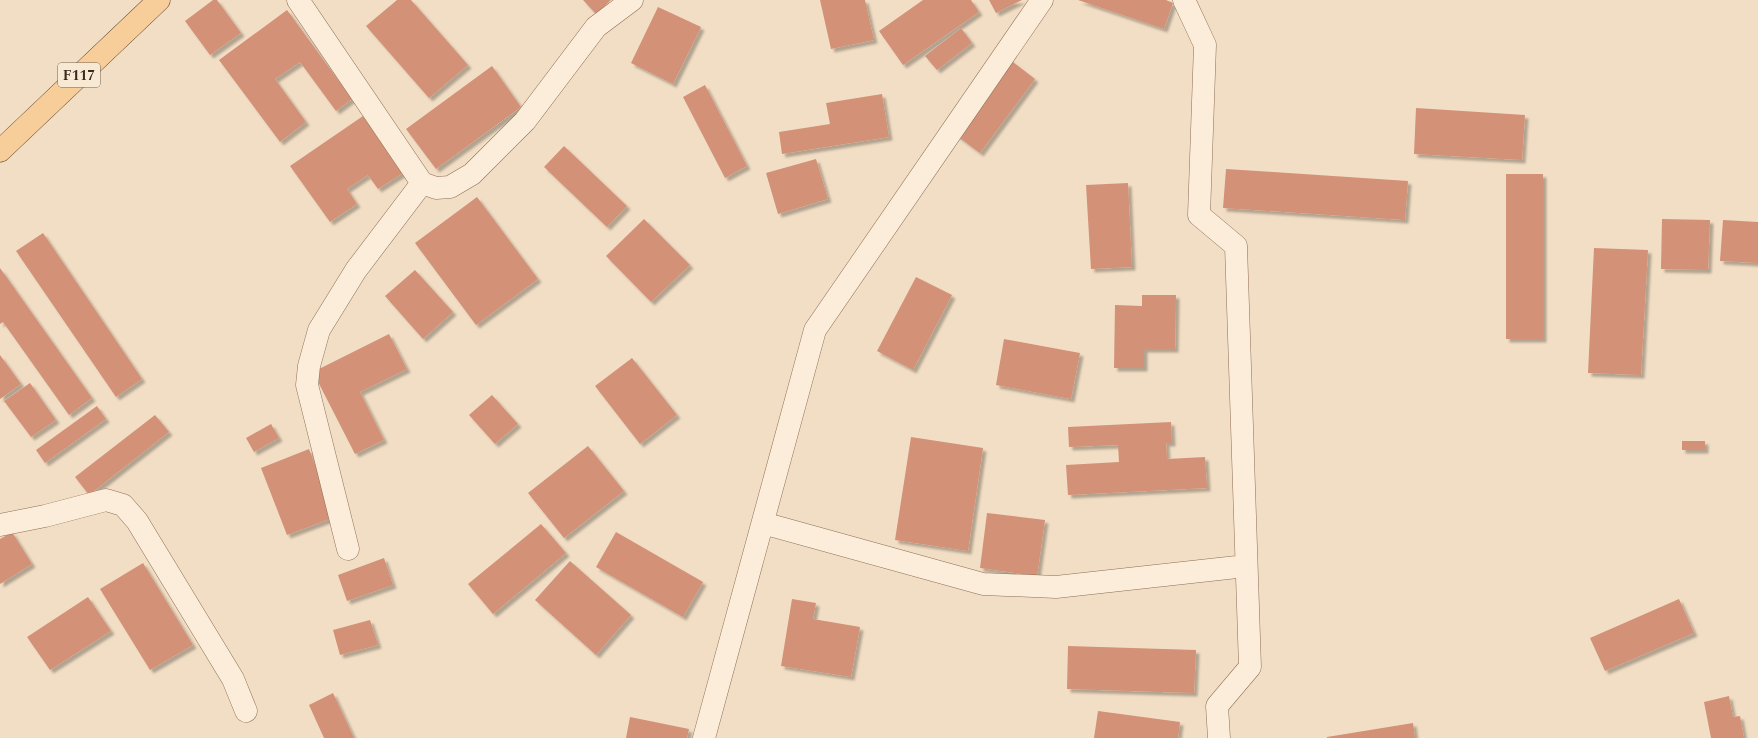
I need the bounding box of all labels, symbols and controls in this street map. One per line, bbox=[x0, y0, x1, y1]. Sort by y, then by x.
road number: F117 bbox=[58, 63, 100, 87]

